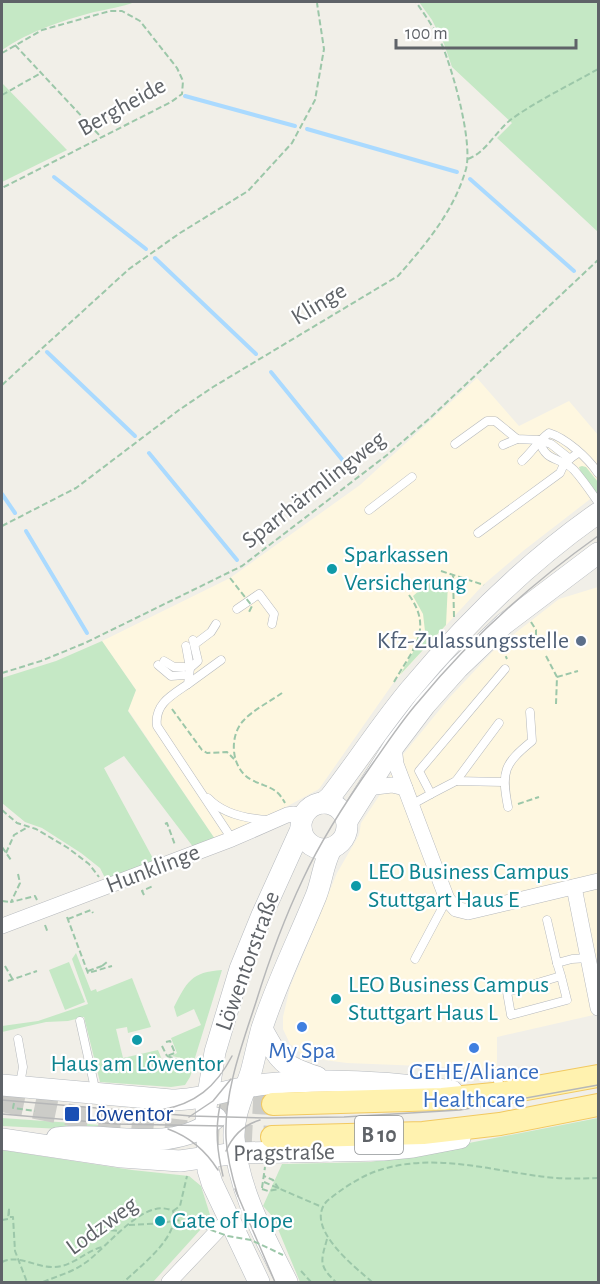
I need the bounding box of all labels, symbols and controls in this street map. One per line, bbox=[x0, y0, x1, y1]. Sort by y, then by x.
scale bar bbox=[396, 12, 576, 50]
text: 100 m bbox=[405, 25, 448, 43]
street label: Bergheide bbox=[74, 73, 170, 141]
street label: Klinge bbox=[287, 278, 351, 330]
street label: Sparrhärmlingweg bbox=[238, 427, 390, 553]
place label: Sparkassen Versicherung bbox=[344, 543, 467, 595]
marker: Sparkassen Versicherung bbox=[325, 562, 339, 576]
place label: Kfz-Zulassungsstelle bbox=[377, 629, 569, 653]
marker: Kfz-Zulassungsstelle bbox=[574, 634, 588, 648]
street label: Hunklinge bbox=[103, 840, 203, 898]
place label: LEO Business Campus Stuttgart Haus E bbox=[368, 860, 569, 912]
marker: LEO Business Campus Stuttgart Haus E bbox=[349, 879, 363, 893]
street label: Löwentorstraße bbox=[212, 888, 284, 1034]
place label: LEO Business Campus Stuttgart Haus L bbox=[348, 973, 549, 1025]
marker: LEO Business Campus Stuttgart Haus L bbox=[329, 992, 343, 1006]
marker: My Spa bbox=[295, 1020, 309, 1034]
marker: Haus am Löwentor bbox=[130, 1033, 144, 1047]
place label: My Spa bbox=[268, 1039, 336, 1063]
marker: GEHE/Aliance Healthcare bbox=[467, 1041, 481, 1055]
place label: Haus am Löwentor bbox=[50, 1052, 224, 1076]
place label: GEHE/Aliance Healthcare bbox=[409, 1060, 539, 1112]
place label: Löwentor bbox=[86, 1102, 173, 1126]
marker: Löwentor bbox=[63, 1105, 81, 1123]
road number: B 10 bbox=[355, 1116, 403, 1154]
street label: Pragstraße bbox=[233, 1140, 335, 1166]
street label: Lodzweg bbox=[62, 1192, 143, 1260]
place label: Gate of Hope bbox=[172, 1209, 293, 1233]
marker: Gate of Hope bbox=[153, 1214, 167, 1228]

